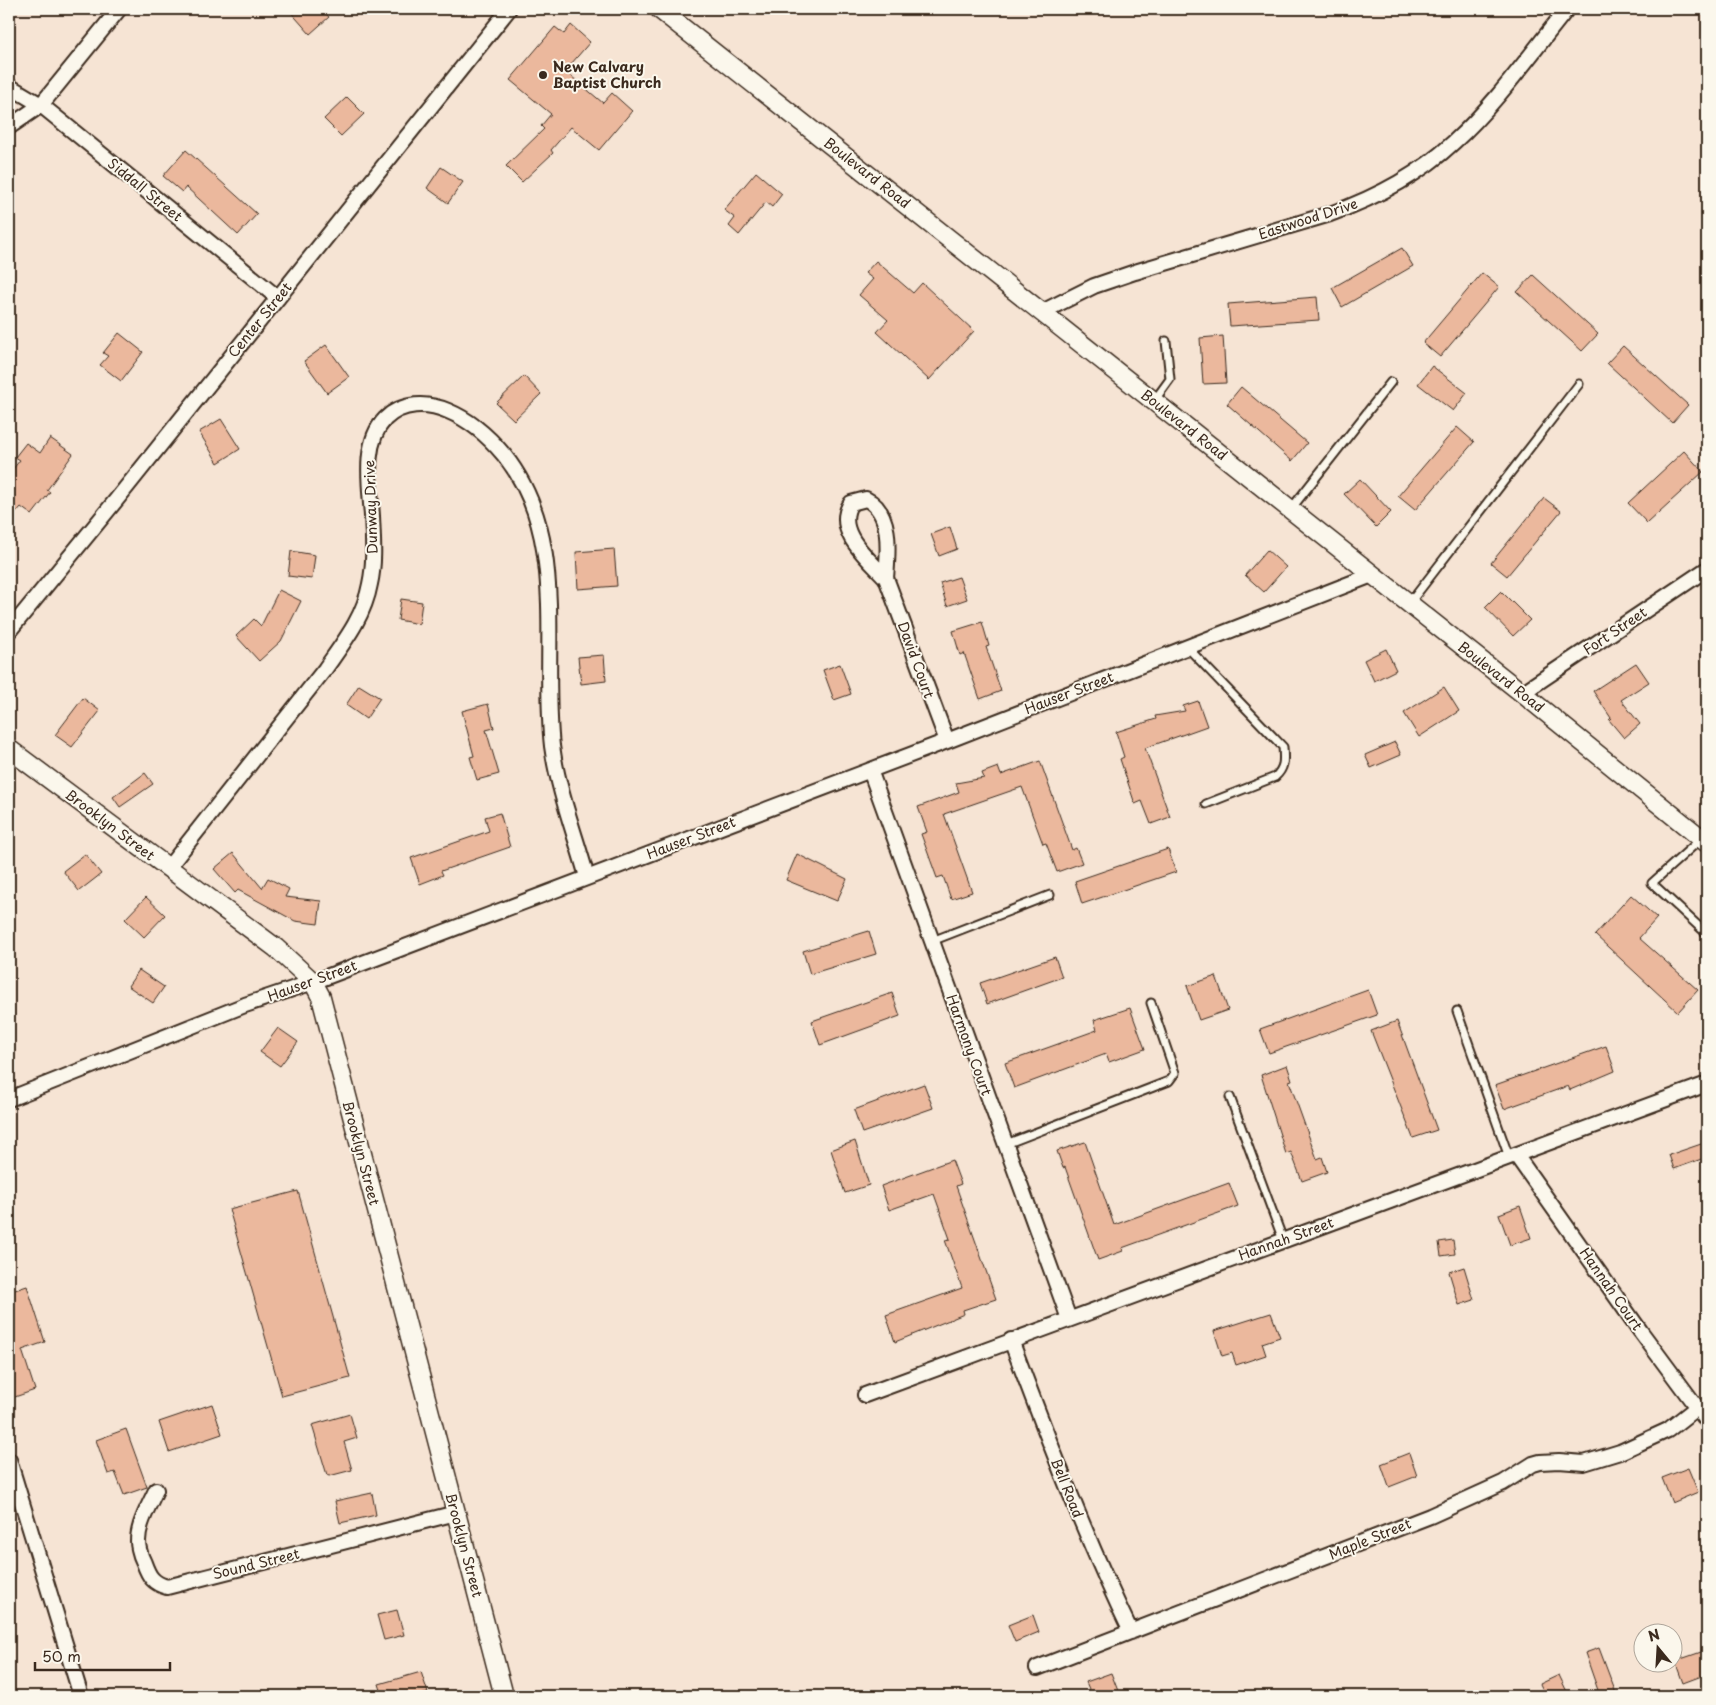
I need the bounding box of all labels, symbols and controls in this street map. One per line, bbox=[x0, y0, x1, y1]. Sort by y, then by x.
place label: New Calvary Baptist Church bbox=[553, 56, 661, 93]
marker: New Calvary Baptist Church bbox=[537, 69, 549, 81]
street label: Boulevard Road bbox=[820, 132, 915, 213]
street label: Siddall Street bbox=[103, 153, 187, 227]
street label: Eastwood Drive bbox=[1256, 193, 1360, 244]
street label: Center Street bbox=[223, 277, 297, 362]
street label: Boulevard Road bbox=[1137, 384, 1232, 465]
street label: Dunway Drive bbox=[358, 460, 383, 554]
street label: Fort Street bbox=[1579, 601, 1651, 660]
street label: David Court bbox=[893, 618, 940, 701]
street label: Boulevard Road bbox=[1454, 636, 1549, 717]
street label: Hauser Street bbox=[1021, 666, 1117, 719]
street label: Brooklyn Street bbox=[61, 784, 160, 866]
street label: Hauser Street bbox=[643, 811, 739, 864]
street label: Hauser Street bbox=[264, 955, 360, 1006]
street label: Harmony Court bbox=[941, 991, 998, 1099]
street label: Brooklyn Street bbox=[337, 1098, 386, 1208]
street label: Hannah Street bbox=[1235, 1211, 1337, 1266]
street label: Hannah Court bbox=[1575, 1243, 1648, 1335]
street label: Bell Road bbox=[1046, 1455, 1089, 1521]
street label: Brooklyn Street bbox=[440, 1490, 489, 1600]
street label: Maple Street bbox=[1326, 1512, 1414, 1565]
street label: Sound Street bbox=[210, 1543, 302, 1584]
north arrow bbox=[1634, 1622, 1684, 1672]
text: N bbox=[1645, 1623, 1662, 1647]
scale bar bbox=[35, 1640, 170, 1672]
text: 50 m bbox=[42, 1644, 81, 1667]

